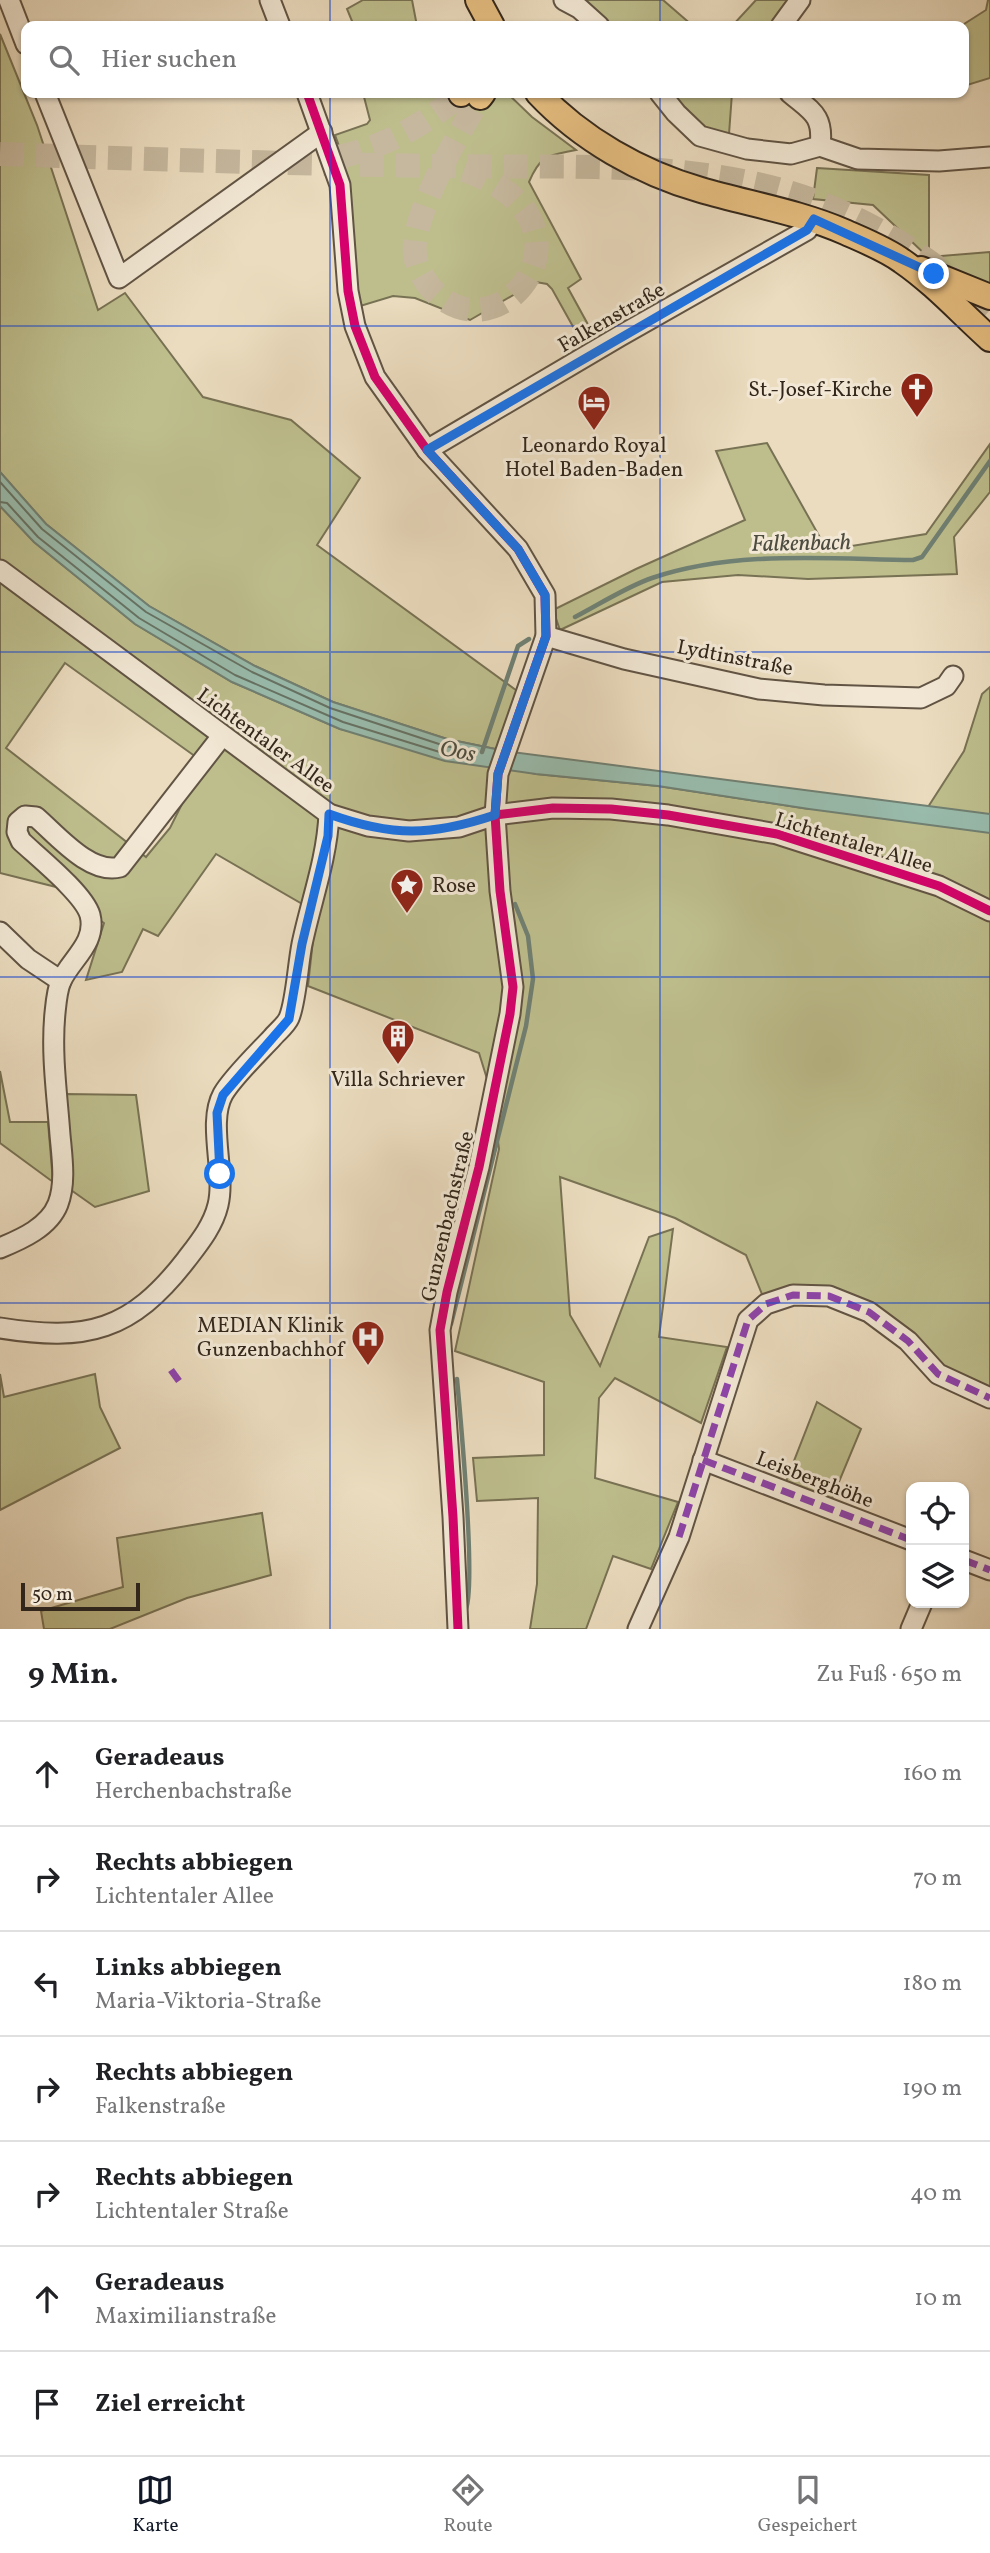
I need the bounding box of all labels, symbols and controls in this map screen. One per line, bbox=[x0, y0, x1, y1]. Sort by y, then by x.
search box bbox=[21, 21, 969, 98]
icon: search bbox=[45, 41, 83, 79]
text: Hier suchen bbox=[101, 42, 237, 78]
route end bbox=[918, 258, 949, 289]
street label: Falkenstraße bbox=[553, 276, 671, 361]
church icon: St.-Josef-Kirche bbox=[898, 370, 936, 419]
place label: St.-Josef-Kirche bbox=[748, 376, 892, 405]
hotel icon: Leonardo Royal Hotel Baden-Baden bbox=[575, 383, 613, 432]
place label: Leonardo Royal Hotel Baden-Baden bbox=[505, 432, 683, 485]
water label: Falkenbach bbox=[751, 527, 851, 561]
street label: Lydtinstraße bbox=[674, 633, 795, 684]
street label: Lichtentaler Allee bbox=[190, 681, 340, 801]
water label: Oos bbox=[437, 733, 479, 771]
street label: Lichtentaler Allee bbox=[771, 806, 936, 881]
place icon: Rose bbox=[388, 866, 426, 915]
place label: Rose bbox=[432, 872, 476, 901]
building icon: Villa Schriever bbox=[379, 1017, 417, 1066]
place label: Villa Schriever bbox=[331, 1066, 465, 1095]
street label: Gunzenbachstraße bbox=[415, 1128, 482, 1304]
route start bbox=[204, 1158, 235, 1189]
place label: MEDIAN Klinik Gunzenbachhof bbox=[197, 1312, 346, 1365]
hospital icon: MEDIAN Klinik Gunzenbachhof bbox=[349, 1318, 387, 1367]
street label: Leisberghöhe bbox=[751, 1445, 878, 1516]
map controls bbox=[906, 1482, 969, 1608]
button: locate bbox=[906, 1482, 969, 1545]
button: layers bbox=[906, 1545, 969, 1608]
scale bar bbox=[21, 1580, 140, 1612]
text: 50 m bbox=[32, 1582, 73, 1608]
text: 9 Min. bbox=[28, 1654, 118, 1696]
text: Zu Fuß · 650 m bbox=[816, 1659, 962, 1691]
text: Geradeaus bbox=[95, 1740, 224, 1776]
icon: ahead bbox=[28, 1755, 66, 1793]
text: 160 m bbox=[903, 1758, 962, 1790]
text: Herchenbachstraße bbox=[95, 1776, 292, 1808]
text: Rechts abbiegen bbox=[95, 1845, 293, 1881]
icon: right bbox=[28, 1860, 66, 1898]
text: 70 m bbox=[913, 1863, 962, 1895]
text: Lichtentaler Allee bbox=[95, 1881, 274, 1913]
text: Links abbiegen bbox=[95, 1950, 282, 1986]
icon: left bbox=[28, 1965, 66, 2003]
text: 180 m bbox=[903, 1968, 962, 2000]
text: Maria-Viktoria-Straße bbox=[95, 1986, 321, 2018]
text: Rechts abbiegen bbox=[95, 2055, 293, 2091]
icon: right bbox=[28, 2070, 66, 2108]
text: 190 m bbox=[902, 2073, 962, 2105]
text: Falkenstraße bbox=[95, 2091, 226, 2123]
text: Rechts abbiegen bbox=[95, 2160, 293, 2196]
icon: right bbox=[28, 2175, 66, 2213]
text: 40 m bbox=[910, 2178, 962, 2210]
text: Lichtentaler Straße bbox=[95, 2196, 289, 2228]
text: Geradeaus bbox=[95, 2265, 224, 2301]
icon: ahead bbox=[28, 2280, 66, 2318]
text: 10 m bbox=[914, 2283, 962, 2315]
text: Maximilianstraße bbox=[95, 2301, 276, 2333]
icon: arrive bbox=[28, 2385, 66, 2423]
text: Ziel erreicht bbox=[95, 2386, 245, 2422]
tab: Karte bbox=[133, 2471, 178, 2539]
tab: Route bbox=[444, 2471, 493, 2539]
tab: Gespeichert bbox=[758, 2471, 857, 2539]

